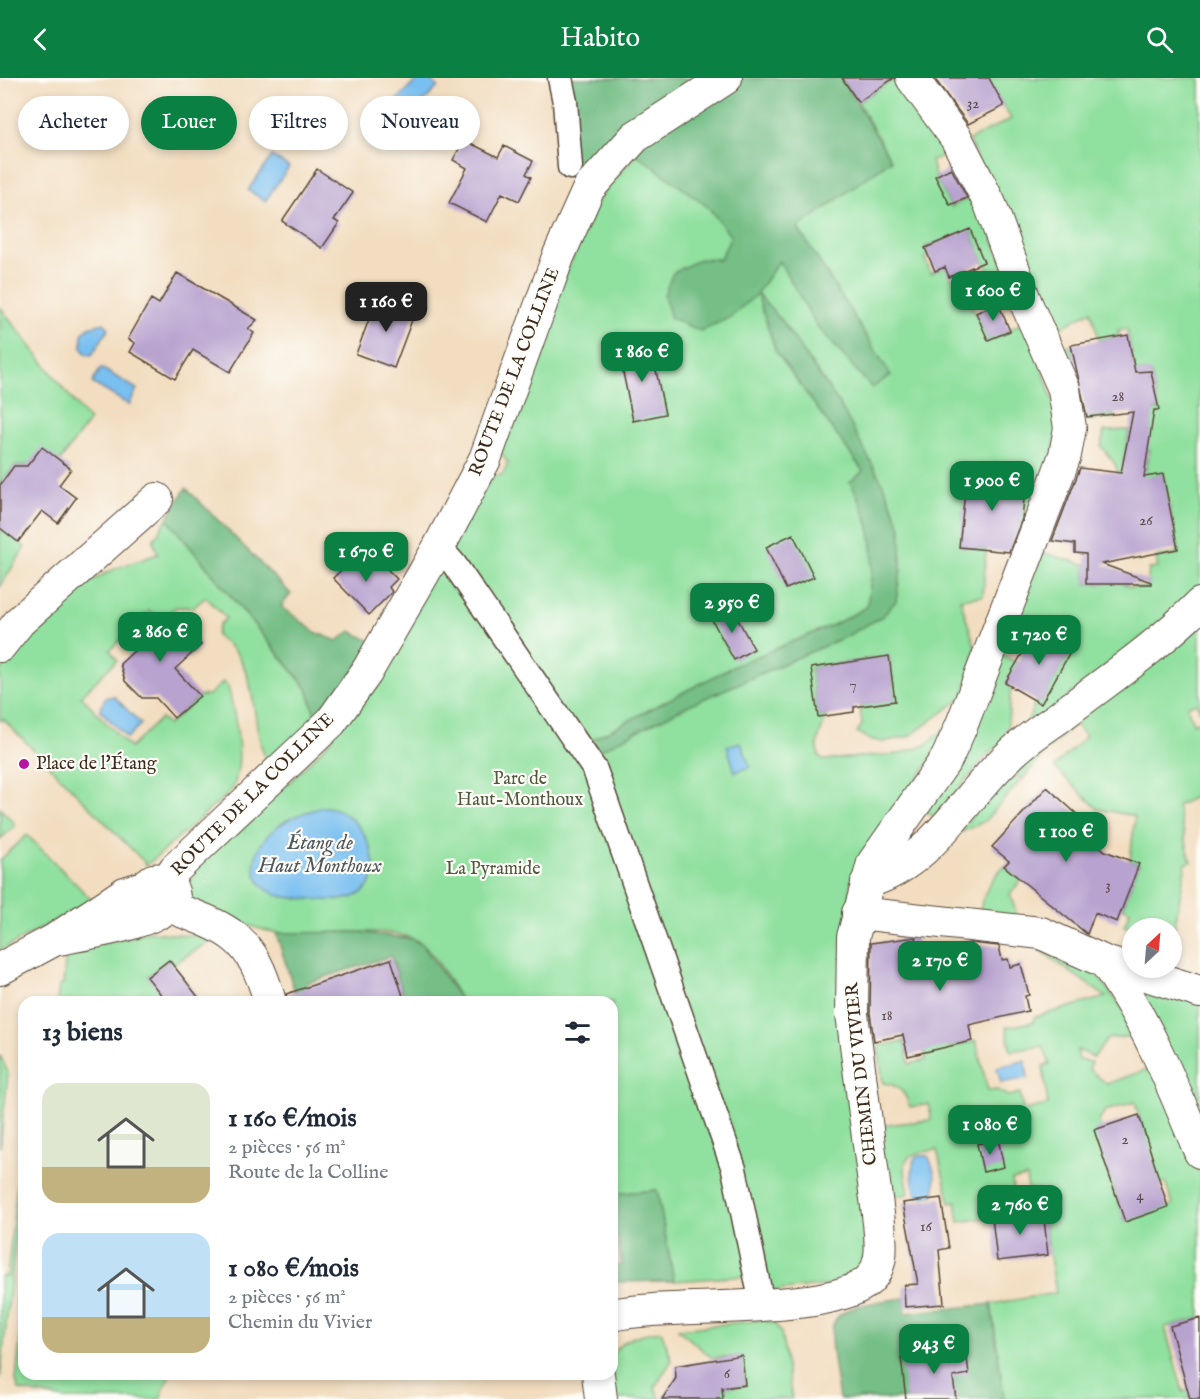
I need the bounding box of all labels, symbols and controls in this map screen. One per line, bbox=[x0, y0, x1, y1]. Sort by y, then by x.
text: Habito bbox=[560, 22, 640, 56]
icon: back bbox=[24, 23, 57, 56]
icon: search bbox=[1143, 23, 1176, 56]
house number: 32 bbox=[967, 94, 979, 113]
chip: Acheter bbox=[18, 96, 129, 150]
chip: Louer bbox=[141, 96, 237, 150]
chip: Filtres bbox=[249, 96, 348, 150]
chip: Nouveau bbox=[360, 96, 480, 150]
street label: ROUTE DE LA COLLINE bbox=[465, 264, 565, 480]
pin: 1 600 € bbox=[938, 271, 1048, 322]
text: 1 600 € bbox=[965, 278, 1021, 303]
pin: 1 160 € bbox=[331, 282, 441, 333]
text: 1 160 € bbox=[359, 289, 413, 314]
pin: 1 860 € bbox=[587, 332, 697, 383]
text: 1 860 € bbox=[615, 339, 669, 364]
house number: 28 bbox=[1112, 387, 1125, 406]
pin: 1 900 € bbox=[937, 461, 1047, 512]
text: 1 900 € bbox=[964, 468, 1020, 493]
house number: 26 bbox=[1139, 511, 1153, 530]
pin: 1 670 € bbox=[311, 532, 421, 583]
text: 1 670 € bbox=[338, 539, 394, 564]
pin: 2 950 € bbox=[677, 583, 787, 634]
text: 2 950 € bbox=[704, 590, 760, 615]
pin: 2 860 € bbox=[105, 612, 215, 663]
pin: 1 720 € bbox=[984, 615, 1094, 666]
text: 2 860 € bbox=[132, 619, 188, 644]
text: 1 720 € bbox=[1011, 622, 1067, 647]
house number: 7 bbox=[849, 675, 857, 694]
street label: ROUTE DE LA COLLINE bbox=[167, 709, 339, 881]
place label: Place de l'Étang bbox=[36, 751, 157, 776]
marker: Place de l'Étang bbox=[17, 757, 31, 771]
park label: Parc de Haut-Monthoux bbox=[457, 768, 583, 812]
pin: 1 100 € bbox=[1011, 812, 1121, 863]
text: 1 100 € bbox=[1039, 819, 1093, 844]
water label: Étang de Haut Monthoux bbox=[257, 829, 382, 879]
park label: La Pyramide bbox=[446, 858, 540, 881]
house number: 3 bbox=[1105, 876, 1111, 895]
north arrow bbox=[1122, 918, 1182, 978]
map controls bbox=[1122, 918, 1182, 978]
pin: 2 170 € bbox=[885, 941, 995, 992]
text: 2 170 € bbox=[912, 948, 968, 973]
street label: CHEMIN DU VIVIER bbox=[841, 980, 883, 1166]
house number: 18 bbox=[881, 1006, 893, 1025]
text: 13 biens bbox=[42, 1016, 123, 1049]
icon: filters bbox=[561, 1016, 594, 1049]
text: 1 160 €/mois bbox=[228, 1102, 357, 1135]
pin: 1 080 € bbox=[935, 1105, 1045, 1156]
icon: home bbox=[90, 1107, 162, 1179]
text: 1 080 € bbox=[962, 1112, 1018, 1137]
house number: 2 bbox=[1121, 1130, 1129, 1149]
text: 2 pièces · 56 m² bbox=[228, 1135, 346, 1160]
text: Route de la Colline bbox=[228, 1160, 388, 1185]
pin: 2 760 € bbox=[965, 1185, 1075, 1236]
house number: 4 bbox=[1136, 1186, 1144, 1205]
text: 2 760 € bbox=[991, 1192, 1049, 1217]
house number: 16 bbox=[920, 1217, 933, 1236]
text: 1 080 €/mois bbox=[228, 1252, 359, 1285]
icon: home bbox=[90, 1257, 162, 1329]
text: 2 pièces · 56 m² bbox=[228, 1285, 346, 1310]
text: Chemin du Vivier bbox=[228, 1310, 372, 1335]
pin: 943 € bbox=[892, 1324, 976, 1375]
text: 943 € bbox=[913, 1331, 955, 1356]
house number: 6 bbox=[724, 1364, 731, 1383]

